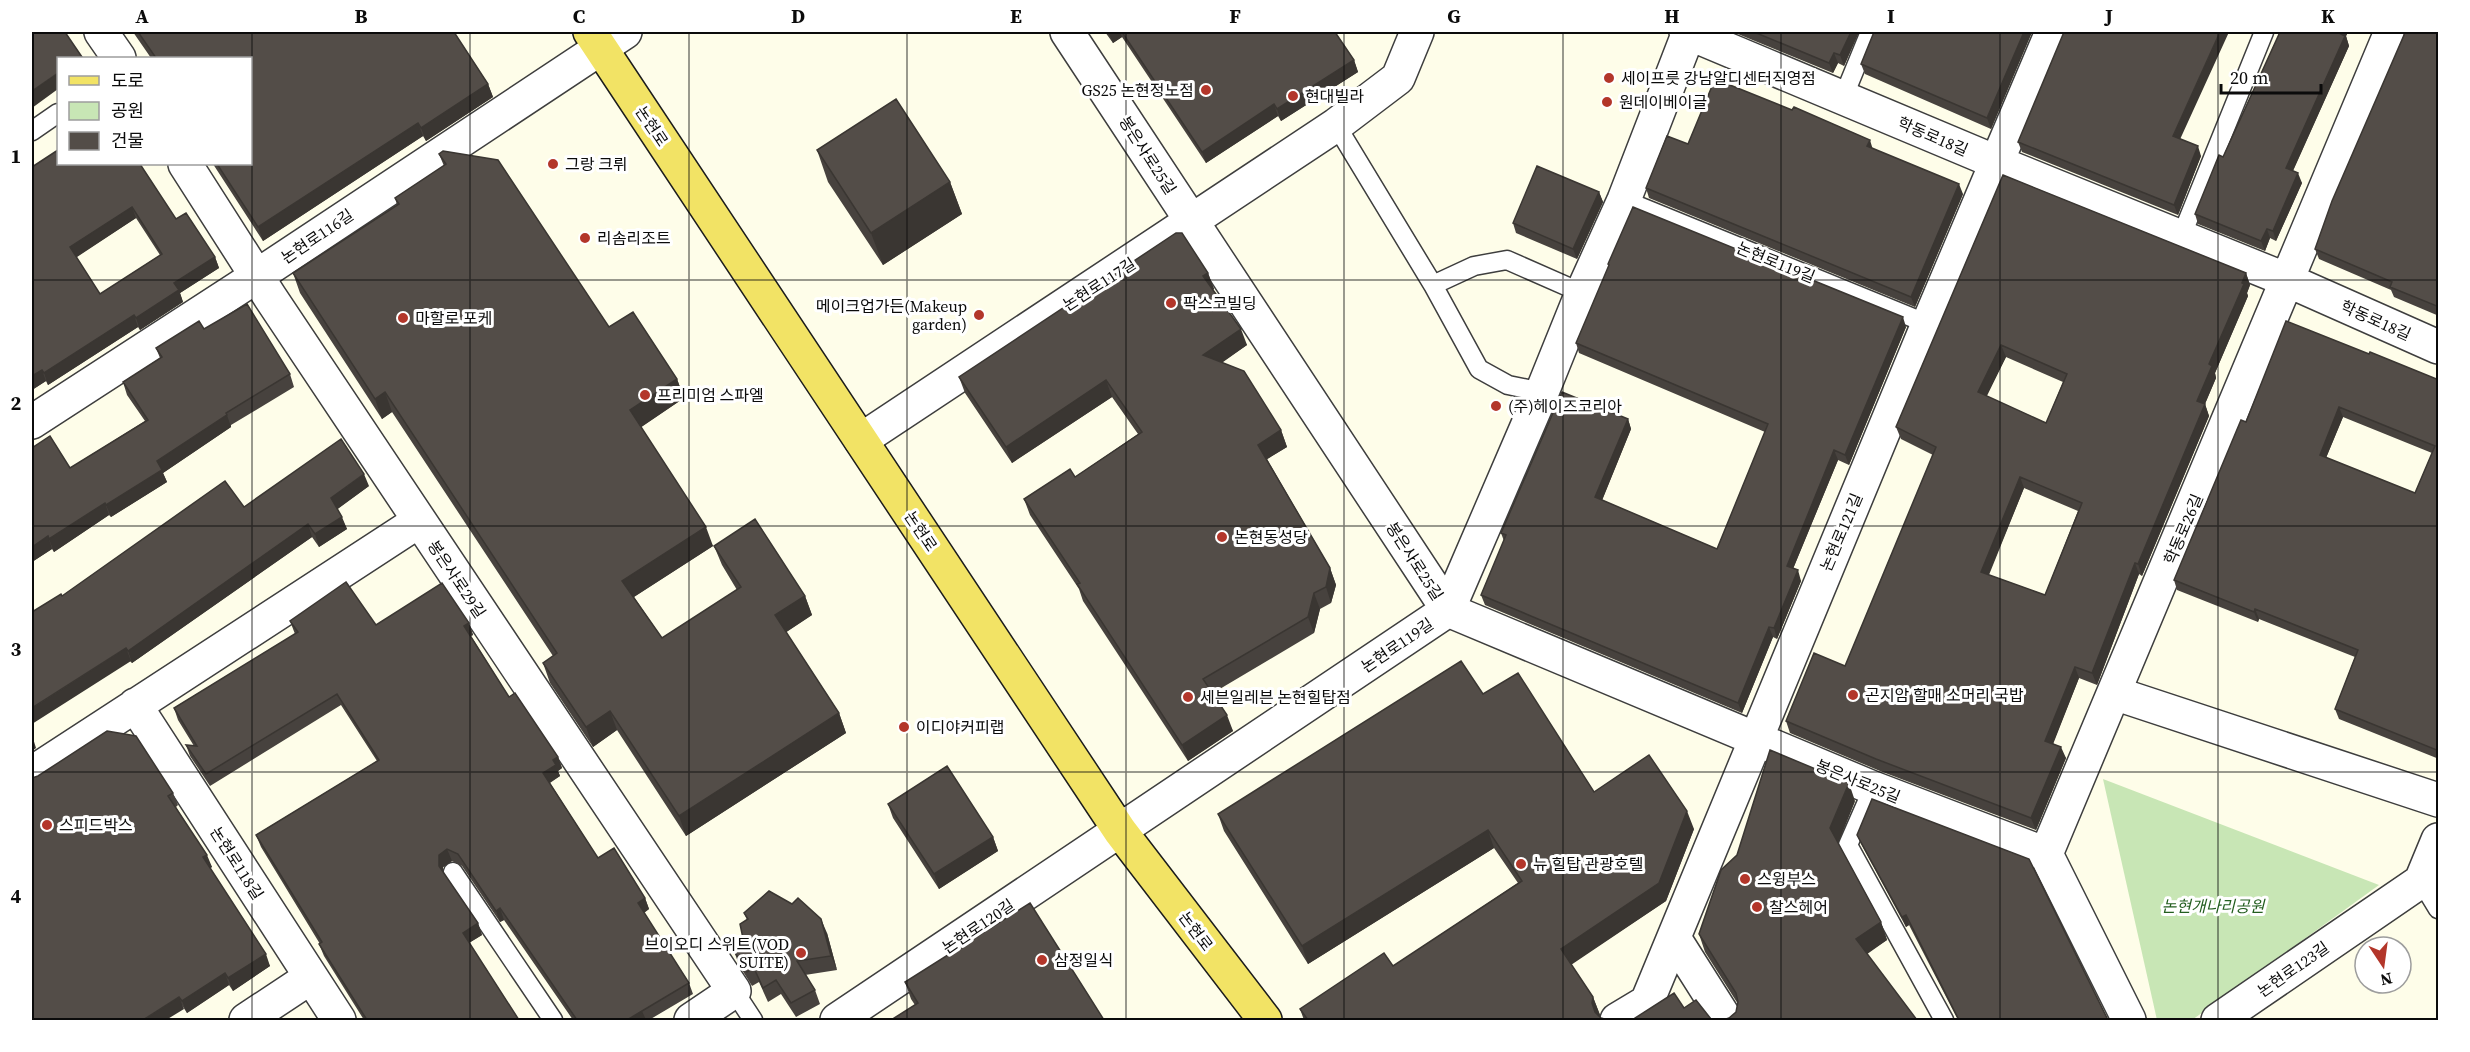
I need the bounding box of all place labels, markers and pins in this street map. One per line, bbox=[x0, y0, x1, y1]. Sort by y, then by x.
place label: 세이프릇 강남알디센터직영점 bbox=[1621, 67, 1816, 89]
marker: 세이프릇 강남알디센터직영점 bbox=[1602, 71, 1616, 85]
place label: GS25 논현정노점 bbox=[1082, 79, 1194, 101]
marker: GS25 논현정노점 bbox=[1199, 83, 1213, 97]
place label: 현대빌라 bbox=[1305, 85, 1364, 107]
marker: 현대빌라 bbox=[1286, 89, 1300, 103]
place label: 원데이베이글 bbox=[1619, 91, 1707, 113]
marker: 원데이베이글 bbox=[1600, 95, 1614, 109]
place label: 그랑 크뤼 bbox=[565, 153, 628, 175]
marker: 그랑 크뤼 bbox=[546, 157, 560, 171]
place label: 리솜리조트 bbox=[597, 227, 671, 249]
marker: 리솜리조트 bbox=[578, 231, 592, 245]
place label: 팍스코빌딩 bbox=[1183, 292, 1257, 314]
place label: 메이크업가든(Makeup garden) bbox=[816, 295, 967, 335]
marker: 팍스코빌딩 bbox=[1164, 296, 1178, 310]
place label: 마할로 포케 bbox=[415, 307, 492, 329]
marker: 메이크업가든(Makeup garden) bbox=[972, 308, 986, 322]
marker: 마할로 포케 bbox=[396, 311, 410, 325]
place label: 프리미엄 스파엘 bbox=[657, 384, 764, 406]
marker: 프리미엄 스파엘 bbox=[638, 388, 652, 402]
place label: (주)헤이즈코리아 bbox=[1508, 395, 1622, 417]
marker: (주)헤이즈코리아 bbox=[1489, 399, 1503, 413]
place label: 논현동성당 bbox=[1234, 526, 1308, 548]
marker: 논현동성당 bbox=[1215, 530, 1229, 544]
place label: 곤지암 할매 소머리 국밥 bbox=[1865, 684, 2024, 706]
place label: 세븐일레븐 논현힐탑점 bbox=[1200, 686, 1351, 708]
marker: 곤지암 할매 소머리 국밥 bbox=[1846, 688, 1860, 702]
marker: 세븐일레븐 논현힐탑점 bbox=[1181, 690, 1195, 704]
place label: 이디야커피랩 bbox=[916, 716, 1004, 738]
marker: 이디야커피랩 bbox=[897, 720, 911, 734]
place label: 스피드박스 bbox=[59, 814, 133, 836]
marker: 스피드박스 bbox=[40, 818, 54, 832]
place label: 뉴 힐탑 관광호텔 bbox=[1533, 853, 1644, 875]
marker: 뉴 힐탑 관광호텔 bbox=[1514, 857, 1528, 871]
place label: 스윙부스 bbox=[1757, 868, 1816, 890]
marker: 스윙부스 bbox=[1738, 872, 1752, 886]
place label: 찰스헤어 bbox=[1769, 896, 1828, 918]
marker: 찰스헤어 bbox=[1750, 900, 1764, 914]
place label: 브이오디 스위트(VOD SUITE) bbox=[645, 933, 789, 973]
marker: 브이오디 스위트(VOD SUITE) bbox=[794, 946, 808, 960]
place label: 삼정일식 bbox=[1054, 949, 1113, 971]
marker: 삼정일식 bbox=[1035, 953, 1049, 967]

